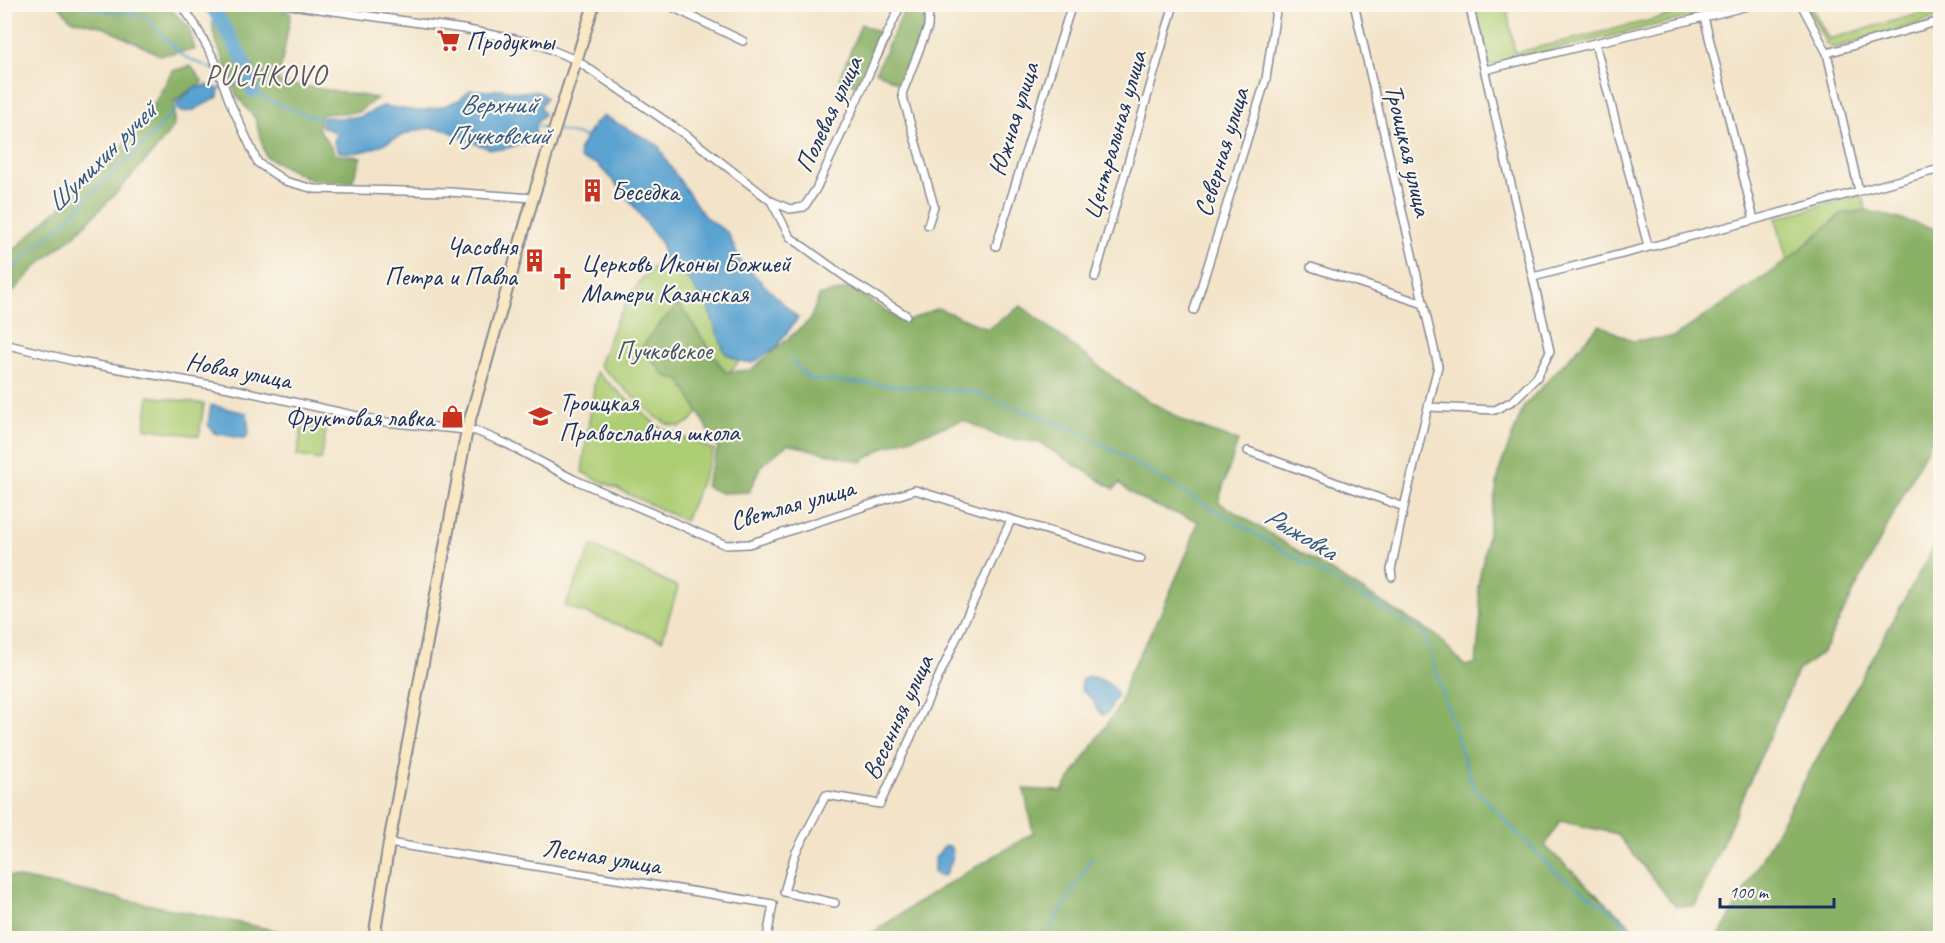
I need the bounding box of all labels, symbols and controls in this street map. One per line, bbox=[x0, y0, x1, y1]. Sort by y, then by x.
place label: Продукты bbox=[466, 25, 557, 58]
supermarket icon: Продукты bbox=[435, 28, 461, 54]
street label: Центральная улица bbox=[1075, 45, 1155, 223]
street label: Полевая улица bbox=[787, 49, 870, 178]
district label: PUCHKOVO bbox=[205, 57, 329, 92]
street label: Южная улица bbox=[981, 57, 1047, 180]
street label: Троицкая улица bbox=[1377, 81, 1440, 221]
street label: Северная улица bbox=[1186, 82, 1257, 221]
water label: Верхний Пучковский bbox=[447, 87, 555, 152]
water label: Шумихин ручей bbox=[39, 91, 167, 219]
place label: Беседка bbox=[611, 175, 681, 208]
building icon: Беседка bbox=[580, 178, 606, 204]
place label: Часовня Петра и Павла bbox=[384, 230, 519, 293]
place label: Церковь Иконы Божией Матери Казанская bbox=[581, 247, 793, 310]
building icon: Часовня Петра и Павла bbox=[522, 248, 548, 274]
church icon: Церковь Иконы Божией Матери Казанская bbox=[550, 265, 576, 291]
park label: Пучковское bbox=[616, 334, 715, 367]
street label: Новая улица bbox=[184, 344, 297, 397]
place label: Троицкая Православная школа bbox=[559, 386, 741, 449]
place label: Фруктовая лавка bbox=[285, 401, 436, 434]
shop icon: Фруктовая лавка bbox=[439, 404, 465, 430]
school or university icon: Троицкая Православная школа bbox=[528, 404, 554, 430]
street label: Светлая улица bbox=[726, 470, 860, 538]
water label: Рыжовка bbox=[1259, 498, 1345, 569]
street label: Весенняя улица bbox=[854, 648, 941, 785]
street label: Лесная улица bbox=[541, 831, 666, 882]
scale bar bbox=[1720, 871, 1834, 909]
text: 100 m bbox=[1729, 881, 1770, 903]

